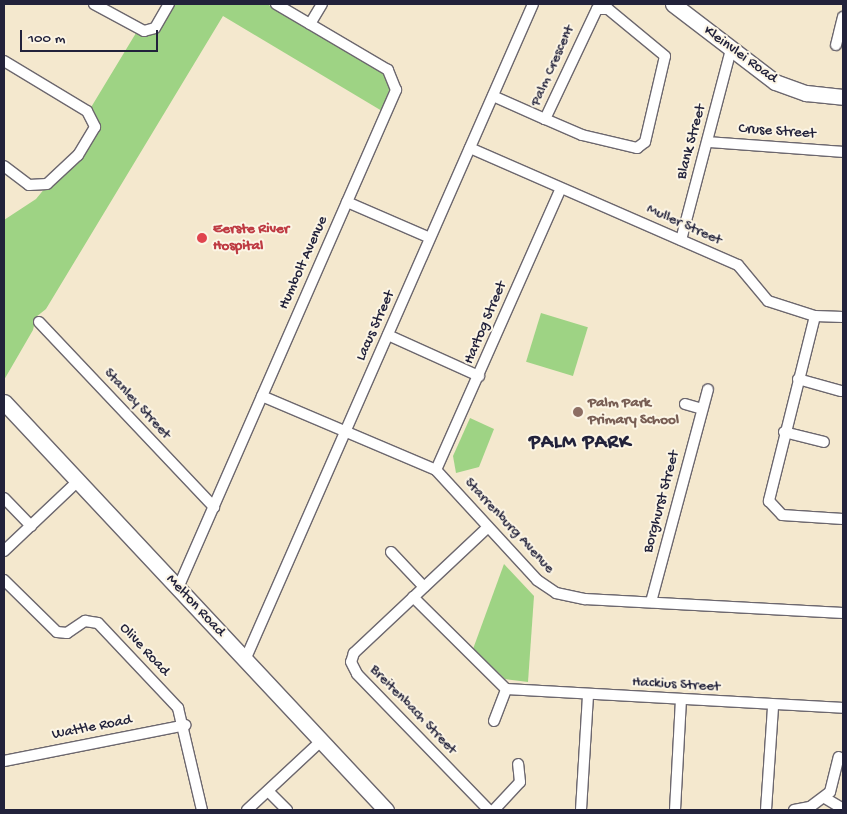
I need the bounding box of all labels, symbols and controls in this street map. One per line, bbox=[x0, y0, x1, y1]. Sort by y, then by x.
scale bar bbox=[22, 20, 160, 52]
street label: Kleinvlei Road bbox=[700, 22, 780, 88]
street label: Palm Crescent bbox=[527, 23, 579, 109]
text: 100 m bbox=[28, 30, 65, 48]
street label: Blank Street bbox=[673, 103, 711, 181]
street label: Cruse Street bbox=[738, 120, 816, 144]
street label: Muller Street bbox=[643, 200, 725, 250]
street label: Humbolt Avenue bbox=[275, 214, 333, 312]
place label: Eerste River Hospital bbox=[213, 220, 289, 255]
marker: Eerste River Hospital bbox=[195, 231, 209, 245]
street label: Hartog Street bbox=[460, 279, 512, 367]
street label: Lacus Street bbox=[353, 288, 399, 364]
street label: Stanley Street bbox=[100, 365, 174, 443]
place label: Palm Park Primary School bbox=[588, 394, 679, 429]
marker: Palm Park Primary School bbox=[572, 406, 584, 418]
district label: PALM PARK bbox=[528, 431, 632, 455]
street label: Borghurst Street bbox=[640, 449, 684, 555]
street label: Starrenburg Avenue bbox=[460, 474, 558, 578]
street label: Melton Road bbox=[162, 571, 228, 641]
street label: Olive Road bbox=[115, 620, 173, 680]
street label: Breitenbach Street bbox=[366, 661, 460, 759]
street label: Hackius Street bbox=[632, 674, 720, 696]
street label: Wattle Road bbox=[51, 711, 133, 745]

